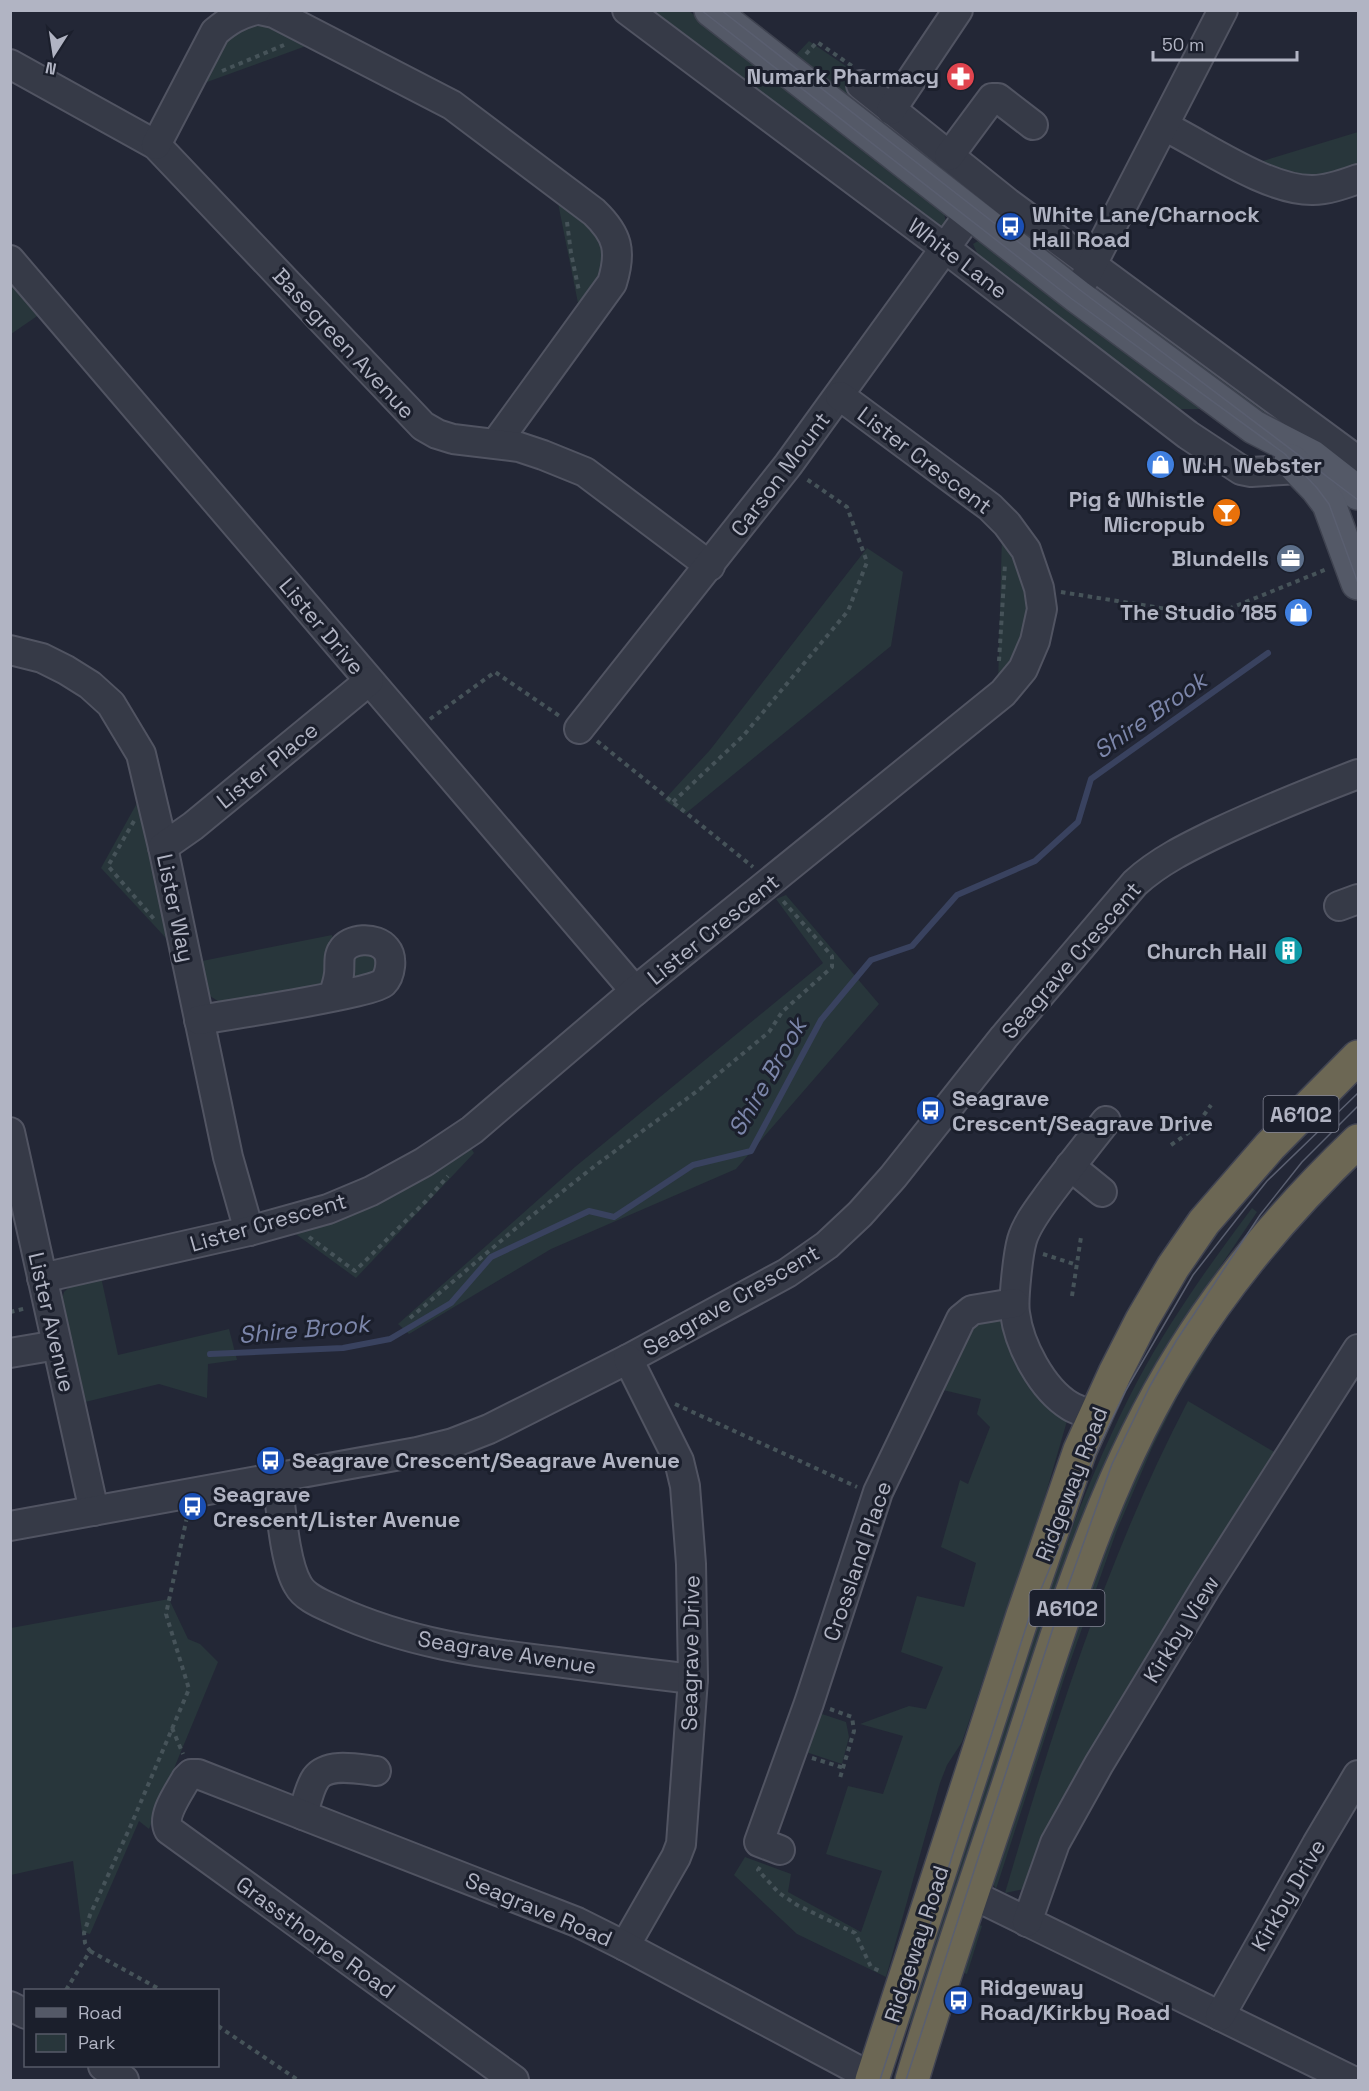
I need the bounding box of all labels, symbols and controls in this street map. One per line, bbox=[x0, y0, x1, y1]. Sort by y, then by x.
north arrow bbox=[24, 24, 84, 84]
scale bar bbox=[1153, 24, 1297, 62]
text: 50 m bbox=[1162, 33, 1204, 56]
text: N bbox=[44, 57, 58, 80]
pharmacy icon: Numark Pharmacy bbox=[944, 60, 976, 92]
place label: Numark Pharmacy bbox=[746, 62, 939, 90]
place label: White Lane/Charnock Hall Road bbox=[1032, 200, 1260, 253]
street label: White Lane bbox=[903, 211, 1013, 305]
bus stop icon: White Lane/Charnock Hall Road bbox=[995, 211, 1027, 243]
street label: Basegreen Avenue bbox=[267, 262, 421, 424]
street label: Lister Crescent bbox=[852, 400, 998, 520]
street label: Carson Mount bbox=[724, 406, 836, 542]
shop icon: W.H. Webster bbox=[1145, 449, 1177, 481]
place label: W.H. Webster bbox=[1182, 451, 1322, 479]
place label: Pig & Whistle Micropub bbox=[1069, 485, 1205, 538]
bar icon: Pig & Whistle Micropub bbox=[1210, 496, 1242, 528]
office icon: Blundells bbox=[1274, 542, 1306, 574]
place label: Blundells bbox=[1171, 544, 1269, 572]
street label: Lister Drive bbox=[273, 572, 371, 680]
shop icon: The Studio 185 bbox=[1282, 596, 1314, 628]
place label: The Studio 185 bbox=[1120, 598, 1277, 626]
water label: Shire Brook bbox=[1087, 663, 1215, 765]
street label: Lister Place bbox=[211, 716, 323, 814]
street label: Lister Way bbox=[151, 851, 201, 965]
street label: Lister Crescent bbox=[641, 867, 785, 991]
street label: Seagrave Crescent bbox=[995, 876, 1147, 1044]
building icon: Church Hall bbox=[1272, 935, 1304, 967]
place label: Church Hall bbox=[1147, 937, 1267, 965]
water label: Shire Brook bbox=[721, 1010, 815, 1142]
place label: Seagrave Crescent/Seagrave Drive bbox=[952, 1084, 1213, 1137]
bus stop icon: Seagrave Crescent/Seagrave Drive bbox=[915, 1095, 947, 1127]
road number: A6102 bbox=[1264, 1096, 1338, 1132]
street label: Lister Crescent bbox=[186, 1186, 350, 1258]
street label: Seagrave Crescent bbox=[638, 1238, 824, 1362]
street label: Lister Avenue bbox=[22, 1249, 82, 1395]
water label: Shire Brook bbox=[237, 1308, 374, 1350]
street label: Ridgeway Road bbox=[1029, 1403, 1113, 1565]
bus stop icon: Seagrave Crescent/Seagrave Avenue bbox=[255, 1444, 287, 1476]
place label: Seagrave Crescent/Seagrave Avenue bbox=[292, 1446, 680, 1474]
street label: Crossland Place bbox=[817, 1477, 897, 1645]
place label: Seagrave Crescent/Lister Avenue bbox=[213, 1480, 460, 1533]
bus stop icon: Seagrave Crescent/Lister Avenue bbox=[176, 1491, 208, 1523]
street label: Kirkby View bbox=[1137, 1570, 1225, 1688]
street label: Seagrave Drive bbox=[675, 1575, 705, 1731]
road number: A6102 bbox=[1030, 1590, 1104, 1626]
street label: Seagrave Avenue bbox=[416, 1624, 598, 1680]
street label: Kirkby Drive bbox=[1245, 1834, 1331, 1956]
street label: Ridgeway Road bbox=[877, 1862, 955, 2026]
street label: Seagrave Road bbox=[461, 1865, 617, 1953]
street label: Grassthorpe Road bbox=[231, 1870, 401, 2004]
place label: Ridgeway Road/Kirkby Road bbox=[980, 1973, 1170, 2026]
bus stop icon: Ridgeway Road/Kirkby Road bbox=[943, 1984, 975, 2016]
legend bbox=[24, 1989, 219, 2067]
text: Road bbox=[78, 2001, 122, 2024]
text: Park bbox=[78, 2031, 116, 2054]

